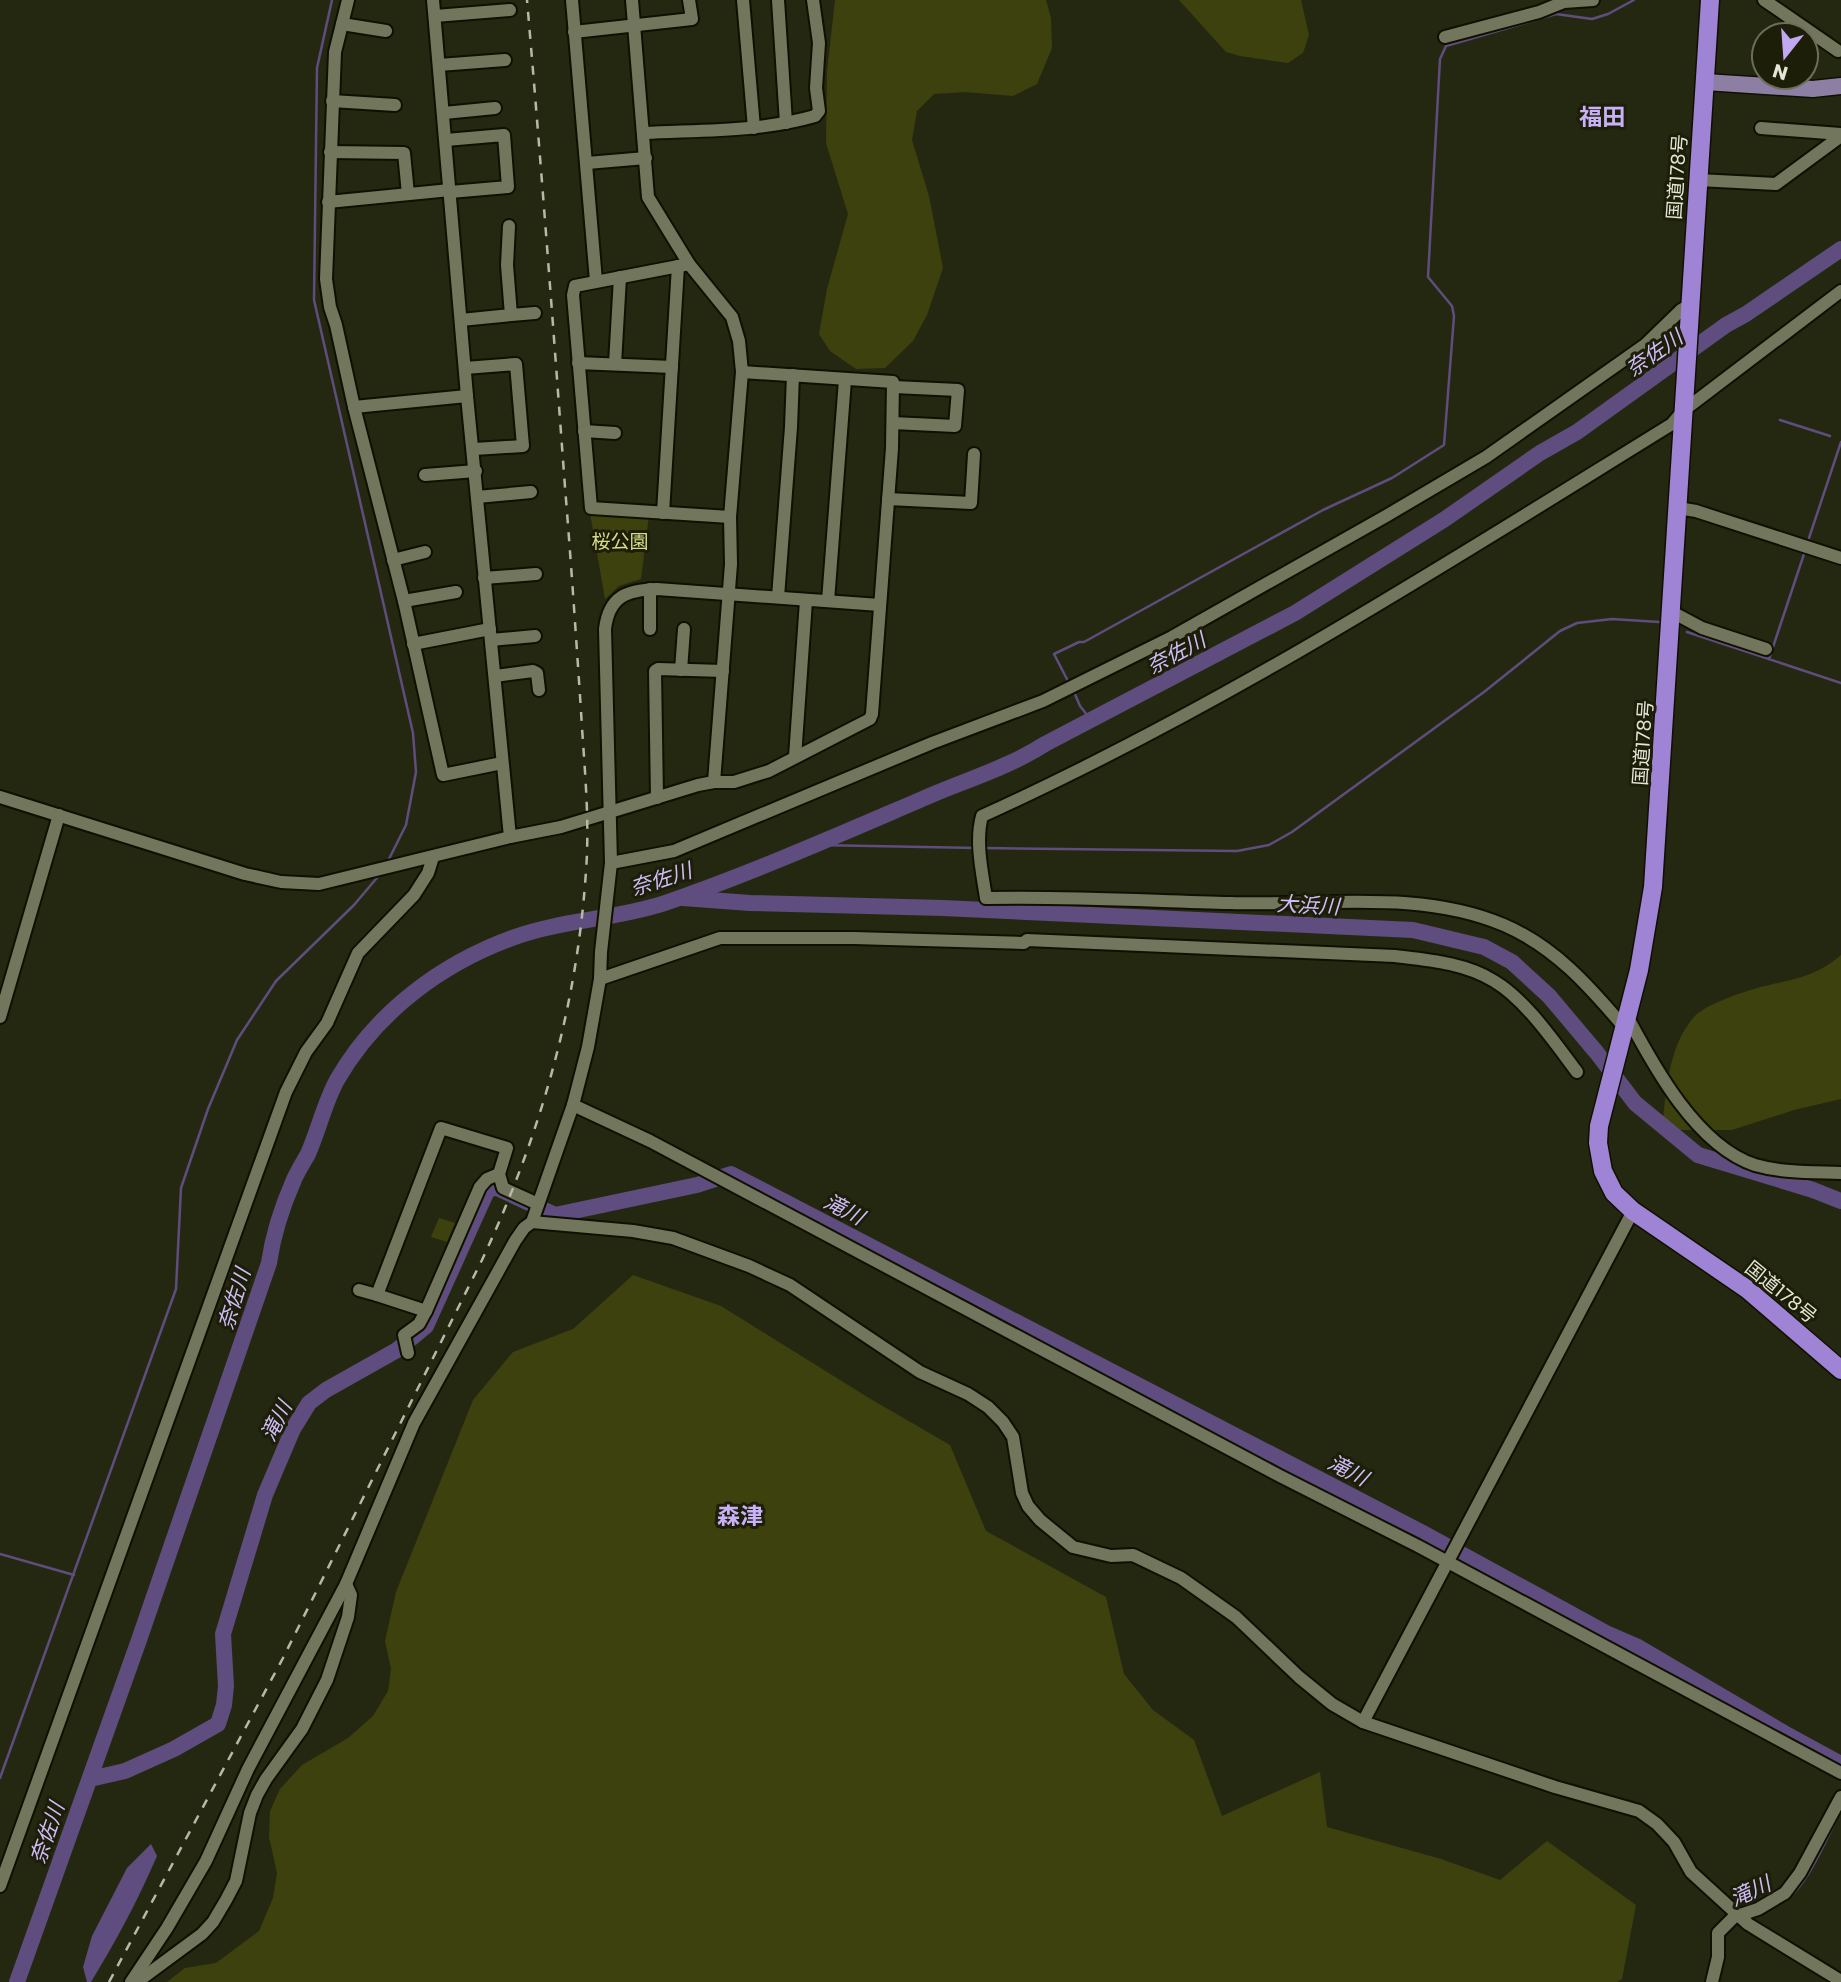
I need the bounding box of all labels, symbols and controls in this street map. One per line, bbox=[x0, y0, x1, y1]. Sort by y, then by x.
north arrow bbox=[1750, 21, 1820, 91]
text: N bbox=[1769, 57, 1791, 87]
district label: 福田 bbox=[1579, 101, 1625, 133]
street label: 国道178号 bbox=[1661, 133, 1693, 221]
water label: 奈佐川 bbox=[1620, 322, 1690, 383]
park label: 桜公園 bbox=[591, 528, 649, 555]
water label: 奈佐川 bbox=[1141, 624, 1212, 681]
street label: 国道178号 bbox=[1627, 699, 1659, 787]
water label: 奈佐川 bbox=[627, 855, 697, 903]
water label: 大浜川 bbox=[1276, 889, 1342, 921]
water label: 滝川 bbox=[819, 1187, 871, 1232]
street label: 国道178号 bbox=[1739, 1255, 1823, 1329]
water label: 奈佐川 bbox=[211, 1263, 258, 1333]
water label: 滝川 bbox=[254, 1394, 299, 1446]
water label: 滝川 bbox=[1323, 1448, 1375, 1493]
district label: 森津 bbox=[717, 1500, 763, 1532]
water label: 奈佐川 bbox=[23, 1797, 72, 1868]
water label: 滝川 bbox=[1725, 1868, 1777, 1913]

